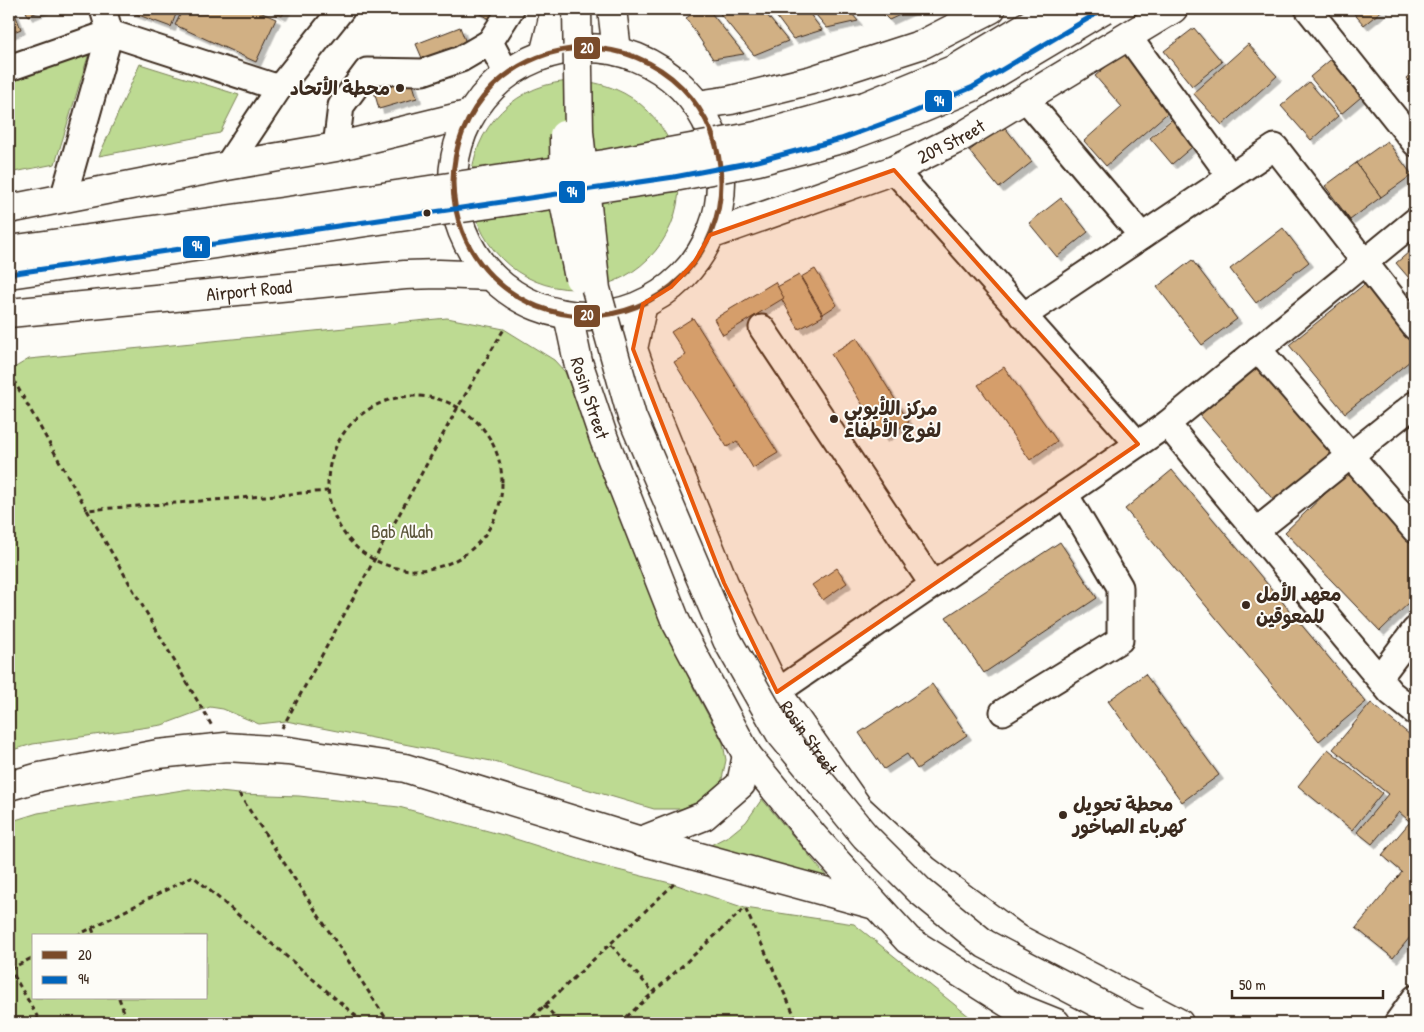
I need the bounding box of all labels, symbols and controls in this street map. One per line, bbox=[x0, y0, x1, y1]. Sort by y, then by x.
line badge: 20 bbox=[573, 36, 601, 60]
text: 20 bbox=[581, 38, 594, 57]
place label: محطة الأتحاد bbox=[290, 75, 390, 101]
marker: محطة الأتحاد bbox=[394, 82, 406, 94]
line badge: 94 bbox=[924, 89, 953, 113]
text: 94 bbox=[934, 91, 945, 110]
street label: 209 Street bbox=[913, 112, 990, 170]
line badge: 94 bbox=[558, 180, 586, 204]
text: 94 bbox=[567, 182, 578, 201]
unlabelled marker bbox=[422, 208, 432, 218]
line badge: 94 bbox=[182, 235, 211, 259]
text: 94 bbox=[192, 236, 203, 255]
street label: Airport Road bbox=[205, 273, 294, 307]
line badge: 20 bbox=[573, 304, 601, 328]
text: 20 bbox=[581, 305, 594, 324]
street label: Rosin Street bbox=[564, 355, 616, 443]
place label: مركز اللأيوبي لفوج الأطفاء bbox=[844, 395, 941, 443]
marker: مركز اللأيوبي لفوج الأطفاء bbox=[828, 413, 840, 425]
park label: Bab Allah bbox=[371, 518, 433, 544]
place label: معهد الأمل للمعوقين bbox=[1256, 581, 1341, 630]
marker: معهد الأمل للمعوقين bbox=[1240, 599, 1252, 611]
street label: Rosin Street bbox=[774, 695, 844, 780]
place label: محطة تحويل كهرباء الصاخور bbox=[1071, 791, 1187, 840]
marker: محطة تحويل كهرباء الصاخور bbox=[1057, 809, 1069, 821]
legend bbox=[32, 934, 208, 1000]
text: 20 bbox=[78, 944, 92, 965]
scale bar bbox=[1232, 967, 1383, 999]
text: 94 bbox=[78, 968, 90, 989]
text: 50 m bbox=[1239, 974, 1266, 995]

